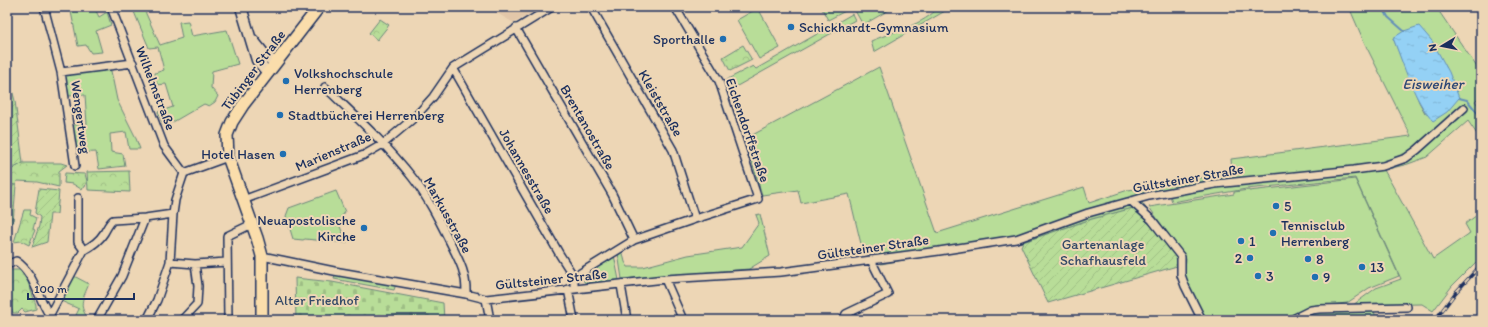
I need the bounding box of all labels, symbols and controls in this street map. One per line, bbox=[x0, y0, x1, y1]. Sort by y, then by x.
place label: Schickhardt-Gymnasium bbox=[799, 19, 949, 36]
marker: Schickhardt-Gymnasium bbox=[786, 22, 796, 32]
street label: Tübinger Straße bbox=[218, 26, 289, 114]
north arrow bbox=[1422, 26, 1462, 66]
place label: Sporthalle bbox=[653, 31, 715, 48]
marker: Sporthalle bbox=[718, 34, 728, 44]
text: N bbox=[1426, 43, 1440, 52]
street label: Wilhelmstraße bbox=[132, 44, 179, 133]
place label: Volkshochschule Herrenberg bbox=[294, 65, 393, 98]
street label: Kleiststraße bbox=[635, 67, 687, 140]
water label: Eisweiher bbox=[1402, 75, 1466, 93]
marker: Volkshochschule Herrenberg bbox=[281, 76, 291, 86]
street label: Eichendorffstraße bbox=[722, 76, 773, 185]
street label: Wengertweg bbox=[67, 79, 94, 156]
street label: Brentanostraße bbox=[556, 82, 619, 173]
place label: Stadtbücherei Herrenberg bbox=[288, 107, 445, 124]
marker: Stadtbücherei Herrenberg bbox=[275, 110, 285, 120]
street label: Johannesstraße bbox=[495, 125, 558, 217]
street label: Marienstraße bbox=[293, 128, 374, 175]
place label: Hotel Hasen bbox=[201, 146, 275, 163]
marker: Hotel Hasen bbox=[278, 149, 288, 159]
street label: Gültsteiner Straße bbox=[1131, 160, 1245, 197]
street label: Markusstraße bbox=[420, 174, 476, 257]
place label: 5 bbox=[1284, 198, 1291, 215]
marker: 5 bbox=[1271, 201, 1281, 211]
place label: Neuapostolische Kirche bbox=[257, 212, 356, 245]
place label: Tennisclub Herrenberg bbox=[1281, 217, 1350, 250]
marker: Neuapostolische Kirche bbox=[359, 223, 369, 233]
marker: Tennisclub Herrenberg bbox=[1268, 228, 1278, 238]
street label: Gültsteiner Straße bbox=[816, 231, 930, 264]
place label: 1 bbox=[1249, 233, 1256, 250]
park label: Gartenanlage Schafhausfeld bbox=[1060, 236, 1147, 269]
marker: 1 bbox=[1236, 236, 1246, 246]
place label: 2 bbox=[1235, 250, 1243, 267]
place label: 8 bbox=[1316, 251, 1324, 268]
marker: 2 bbox=[1245, 253, 1255, 263]
marker: 8 bbox=[1303, 254, 1313, 264]
place label: 13 bbox=[1370, 259, 1384, 276]
marker: 13 bbox=[1357, 262, 1367, 272]
street label: Gültsteiner Straße bbox=[494, 265, 608, 294]
place label: 3 bbox=[1266, 268, 1274, 285]
place label: 9 bbox=[1323, 269, 1330, 286]
marker: 3 bbox=[1253, 271, 1263, 281]
marker: 9 bbox=[1310, 272, 1320, 282]
scale bar bbox=[28, 275, 134, 301]
text: 100 m bbox=[34, 282, 67, 296]
park label: Alter Friedhof bbox=[275, 292, 360, 309]

